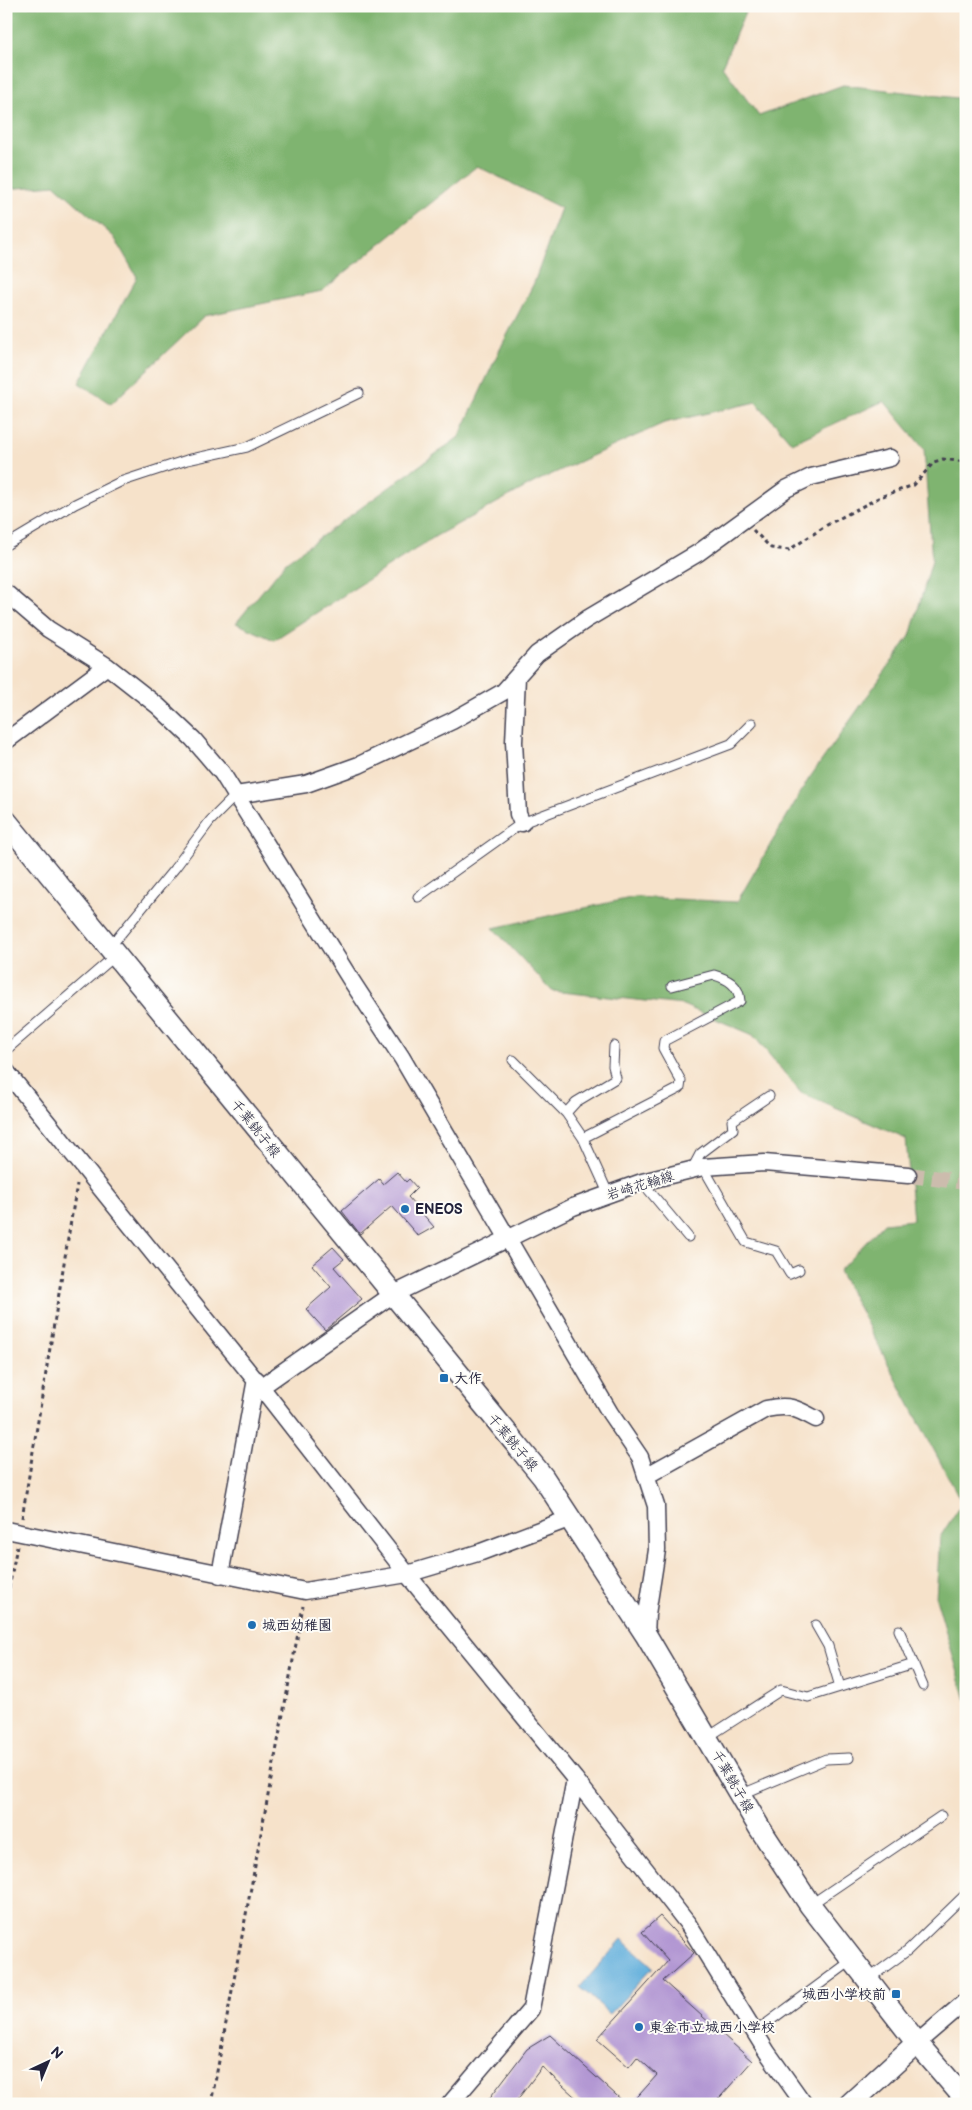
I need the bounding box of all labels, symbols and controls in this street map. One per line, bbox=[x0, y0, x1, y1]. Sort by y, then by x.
street label: 千葉銚子線 bbox=[227, 1096, 284, 1161]
street label: 岩崎花輪線 bbox=[604, 1167, 676, 1204]
place label: ENEOS bbox=[415, 1201, 463, 1218]
marker: ENEOS bbox=[399, 1203, 411, 1215]
place label: 大作 bbox=[454, 1370, 482, 1387]
marker: 大作 bbox=[438, 1372, 450, 1384]
street label: 千葉銚子線 bbox=[484, 1410, 542, 1475]
place label: 城西幼稚園 bbox=[262, 1617, 332, 1634]
marker: 城西幼稚園 bbox=[246, 1619, 258, 1631]
street label: 千葉銚子線 bbox=[708, 1747, 757, 1816]
place label: 城西小学校前 bbox=[802, 1986, 886, 2003]
marker: 城西小学校前 bbox=[890, 1988, 902, 2000]
place label: 東金市立城西小学校 bbox=[649, 2019, 775, 2036]
marker: 東金市立城西小学校 bbox=[633, 2021, 645, 2033]
north arrow bbox=[22, 2038, 72, 2088]
text: N bbox=[47, 2043, 66, 2063]

